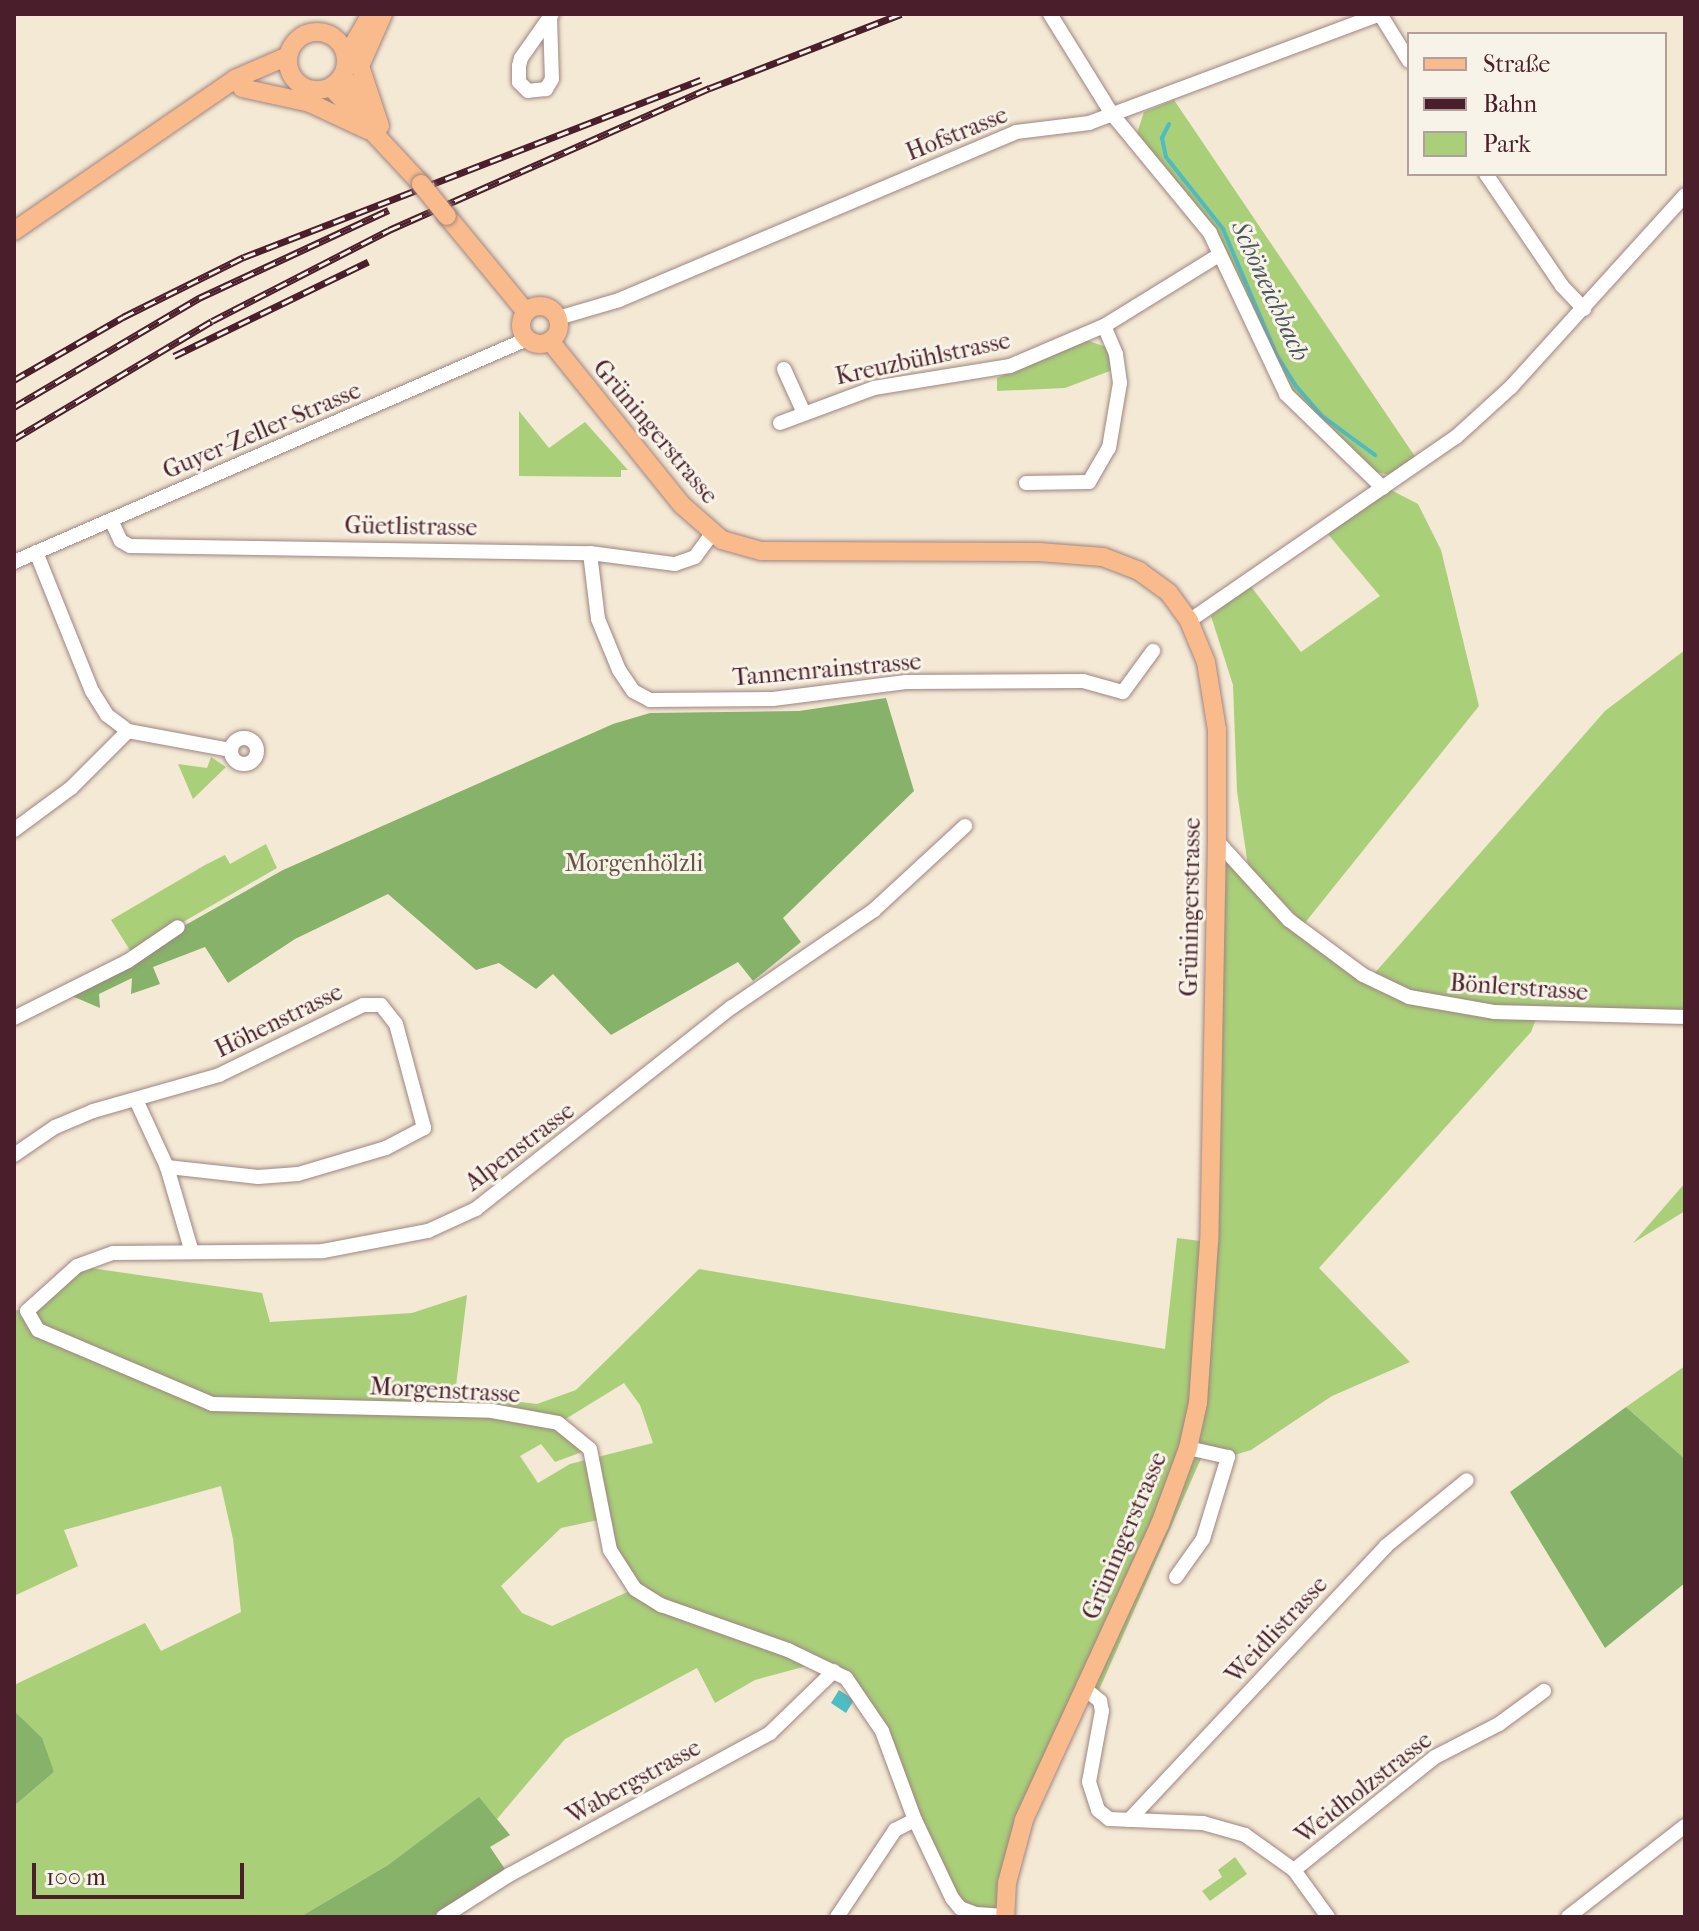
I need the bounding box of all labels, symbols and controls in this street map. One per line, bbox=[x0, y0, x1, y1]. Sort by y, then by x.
legend bbox=[1407, 32, 1667, 176]
text: Straße bbox=[1483, 50, 1550, 78]
text: Bahn bbox=[1483, 90, 1537, 118]
street label: Hofstrasse bbox=[902, 101, 1012, 167]
text: Park bbox=[1483, 130, 1531, 158]
water label: Schöneichbach bbox=[1224, 216, 1316, 366]
street label: Kreuzbühlstrasse bbox=[833, 326, 1013, 392]
street label: Grüningerstrasse bbox=[586, 354, 724, 510]
street label: Guyer-Zeller-Strasse bbox=[159, 376, 365, 486]
street label: Güetlistrasse bbox=[344, 511, 478, 543]
street label: Tannenrainstrasse bbox=[731, 647, 923, 693]
street label: Grüningerstrasse bbox=[1175, 817, 1207, 997]
park label: Morgenhölzli bbox=[565, 850, 703, 878]
street label: Bönlerstrasse bbox=[1449, 969, 1589, 1007]
street label: Höhenstrasse bbox=[211, 978, 347, 1064]
street label: Alpenstrasse bbox=[460, 1097, 580, 1197]
street label: Morgenstrasse bbox=[369, 1373, 521, 1409]
street label: Grüningerstrasse bbox=[1077, 1448, 1173, 1624]
street label: Weidlistrasse bbox=[1220, 1570, 1334, 1690]
street label: Weidholzstrasse bbox=[1290, 1726, 1438, 1850]
street label: Wabergstrasse bbox=[562, 1733, 706, 1831]
scale bar bbox=[36, 1847, 248, 1897]
text: 100 m bbox=[46, 1863, 106, 1891]

